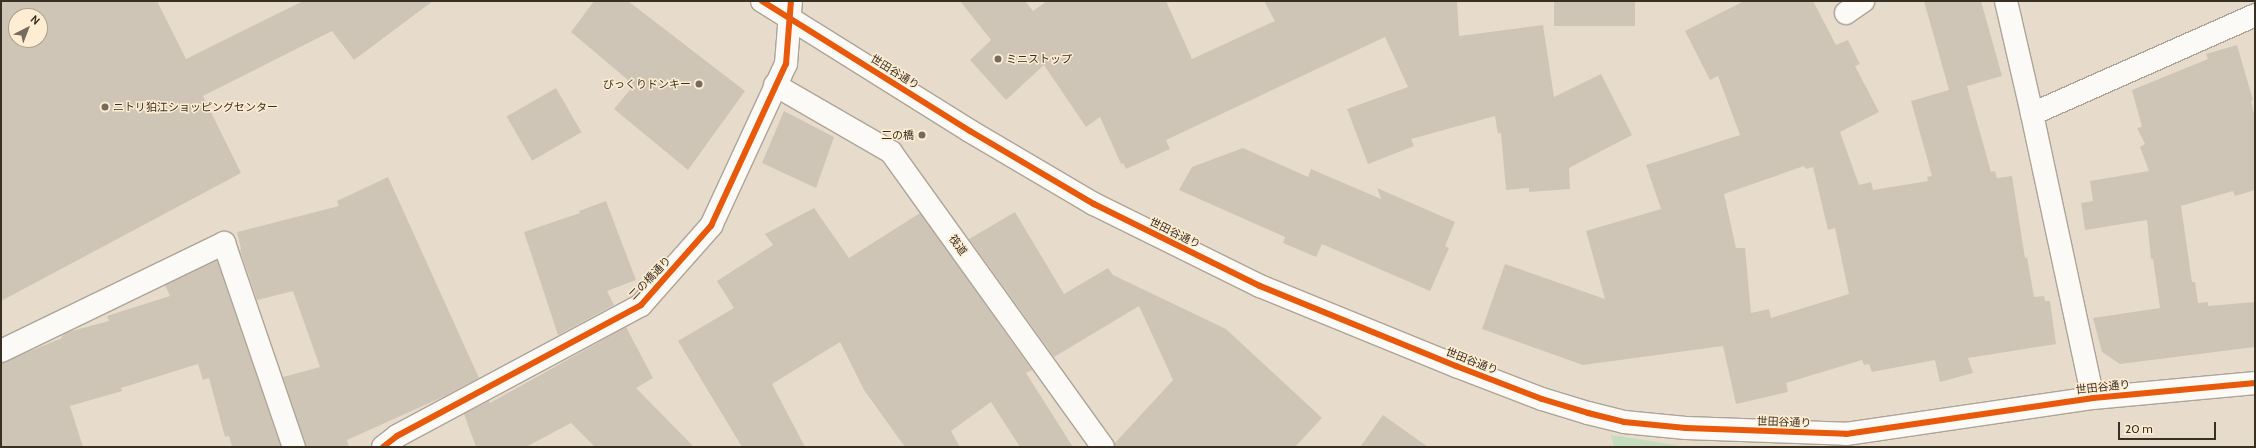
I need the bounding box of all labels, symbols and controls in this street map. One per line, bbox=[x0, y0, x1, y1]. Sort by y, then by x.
north arrow bbox=[8, 8, 48, 48]
text: N bbox=[28, 12, 43, 28]
street label: 世田谷通り bbox=[868, 52, 922, 92]
place label: ミニストップ bbox=[1006, 52, 1072, 66]
marker: ミニストップ bbox=[993, 54, 1003, 64]
place label: びっくりドンキー bbox=[603, 77, 691, 91]
marker: びっくりドンキー bbox=[694, 79, 704, 89]
place label: ニトリ狛江ショッピングセンター bbox=[113, 100, 278, 114]
marker: ニトリ狛江ショッピングセンター bbox=[100, 102, 110, 112]
place label: 二の橋 bbox=[881, 128, 914, 142]
marker: 二の橋 bbox=[917, 130, 927, 140]
street label: 世田谷通り bbox=[1147, 215, 1203, 251]
street label: 筏道 bbox=[946, 232, 970, 258]
street label: 二の橋通り bbox=[626, 254, 674, 302]
street label: 世田谷通り bbox=[1444, 345, 1500, 377]
street label: 世田谷通り bbox=[2075, 378, 2131, 396]
street label: 世田谷通り bbox=[1756, 414, 1812, 430]
scale bar bbox=[2120, 414, 2218, 440]
text: 20 m bbox=[2125, 421, 2153, 436]

